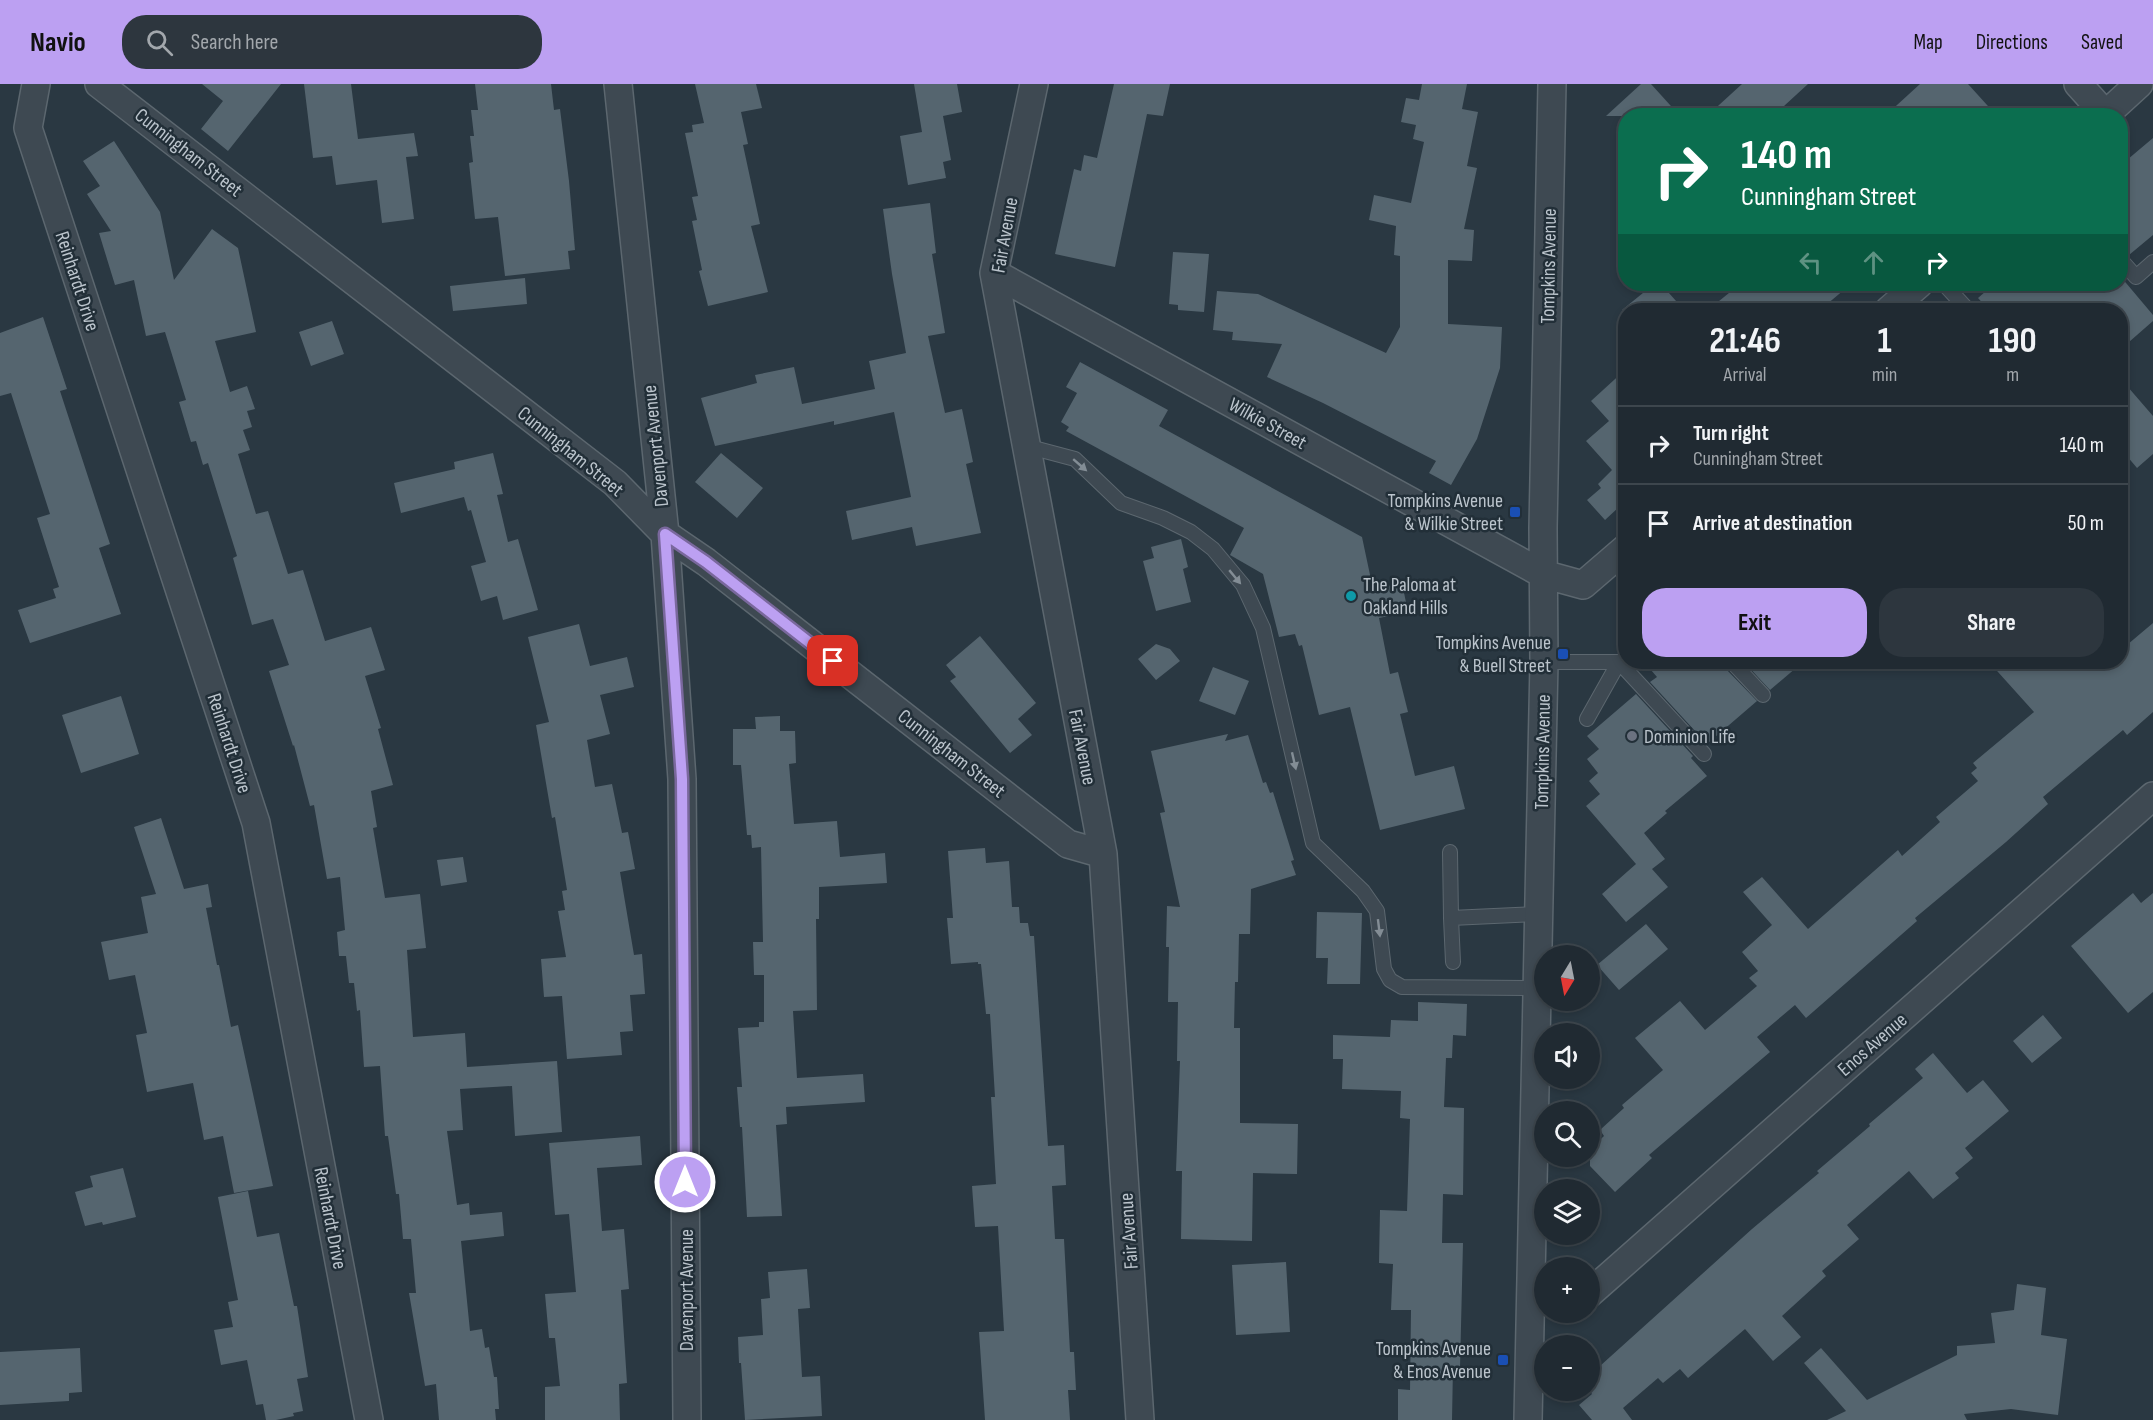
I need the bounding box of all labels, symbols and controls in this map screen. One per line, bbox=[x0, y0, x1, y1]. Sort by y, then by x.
search box bbox=[122, 15, 542, 69]
text: Navio bbox=[30, 26, 86, 59]
icon: search bbox=[143, 26, 176, 59]
text: Search here bbox=[191, 29, 278, 56]
text: Map bbox=[1913, 30, 1943, 55]
text: Directions bbox=[1976, 30, 2048, 55]
text: Saved bbox=[2081, 30, 2123, 55]
street label: Cunningham Street bbox=[130, 103, 247, 202]
text: 140 m bbox=[1741, 130, 1832, 181]
icon: right bbox=[1642, 132, 1720, 210]
text: Cunningham Street bbox=[1741, 181, 1916, 213]
street label: Fair Avenue bbox=[987, 195, 1023, 275]
street label: Tompkins Avenue bbox=[1536, 208, 1562, 324]
street label: Reinhardt Drive bbox=[50, 228, 104, 334]
icon: left bbox=[1794, 246, 1827, 279]
icon: ahead bbox=[1857, 246, 1890, 279]
icon: right bbox=[1920, 246, 1953, 279]
text: 21:46 bbox=[1709, 320, 1781, 363]
text: 1 bbox=[1878, 320, 1892, 363]
text: 190 bbox=[1988, 320, 2037, 363]
text: Arrival bbox=[1724, 363, 1767, 387]
text: min bbox=[1872, 363, 1897, 387]
text: m bbox=[2006, 363, 2019, 387]
street label: Davenport Avenue bbox=[638, 384, 674, 508]
street label: Wilkie Street bbox=[1224, 393, 1311, 455]
street label: Cunningham Street bbox=[512, 402, 628, 502]
text: Turn right bbox=[1693, 420, 1769, 447]
icon: right bbox=[1642, 429, 1675, 462]
text: 140 m bbox=[2060, 432, 2104, 459]
text: Cunningham Street bbox=[1693, 447, 1823, 471]
one-way arrow bbox=[1072, 459, 1088, 472]
place label: Tompkins Avenue & Wilkie Street bbox=[1388, 489, 1503, 536]
marker: Tompkins Avenue & Wilkie Street bbox=[1508, 505, 1522, 519]
icon: arrive bbox=[1642, 507, 1675, 540]
text: Arrive at destination bbox=[1693, 510, 1852, 537]
text: 50 m bbox=[2068, 510, 2104, 537]
one-way arrow bbox=[1229, 569, 1241, 584]
place label: The Paloma at Oakland Hills bbox=[1363, 573, 1456, 620]
button: Exit bbox=[1642, 588, 1867, 657]
button: Share bbox=[1879, 588, 2104, 657]
marker: The Paloma at Oakland Hills bbox=[1344, 589, 1358, 603]
place label: Tompkins Avenue & Buell Street bbox=[1436, 631, 1551, 678]
pin bbox=[807, 635, 858, 686]
icon: arrive bbox=[816, 644, 849, 677]
marker: Tompkins Avenue & Buell Street bbox=[1556, 647, 1570, 661]
street label: Reinhardt Drive bbox=[202, 690, 256, 796]
street label: Tompkins Avenue bbox=[1530, 694, 1556, 810]
street label: Cunningham Street bbox=[893, 704, 1010, 803]
street label: Fair Avenue bbox=[1063, 707, 1101, 787]
place label: Dominion Life bbox=[1644, 725, 1736, 749]
marker: Dominion Life bbox=[1625, 729, 1639, 743]
one-way arrow bbox=[1289, 752, 1299, 770]
one-way arrow bbox=[1374, 919, 1383, 938]
north arrow bbox=[1534, 945, 1600, 1011]
map controls bbox=[1534, 945, 1600, 1401]
street label: Enos Avenue bbox=[1833, 1008, 1912, 1081]
button: sound bbox=[1534, 1023, 1600, 1089]
button: search bbox=[1534, 1101, 1600, 1167]
position arrow bbox=[653, 1150, 717, 1214]
street label: Reinhardt Drive bbox=[308, 1165, 352, 1271]
button: layers bbox=[1534, 1179, 1600, 1245]
street label: Fair Avenue bbox=[1114, 1192, 1144, 1270]
street label: Davenport Avenue bbox=[675, 1229, 699, 1351]
button: + bbox=[1534, 1257, 1600, 1323]
button: − bbox=[1534, 1335, 1600, 1401]
place label: Tompkins Avenue & Enos Avenue bbox=[1376, 1337, 1491, 1384]
marker: Tompkins Avenue & Enos Avenue bbox=[1496, 1353, 1510, 1367]

